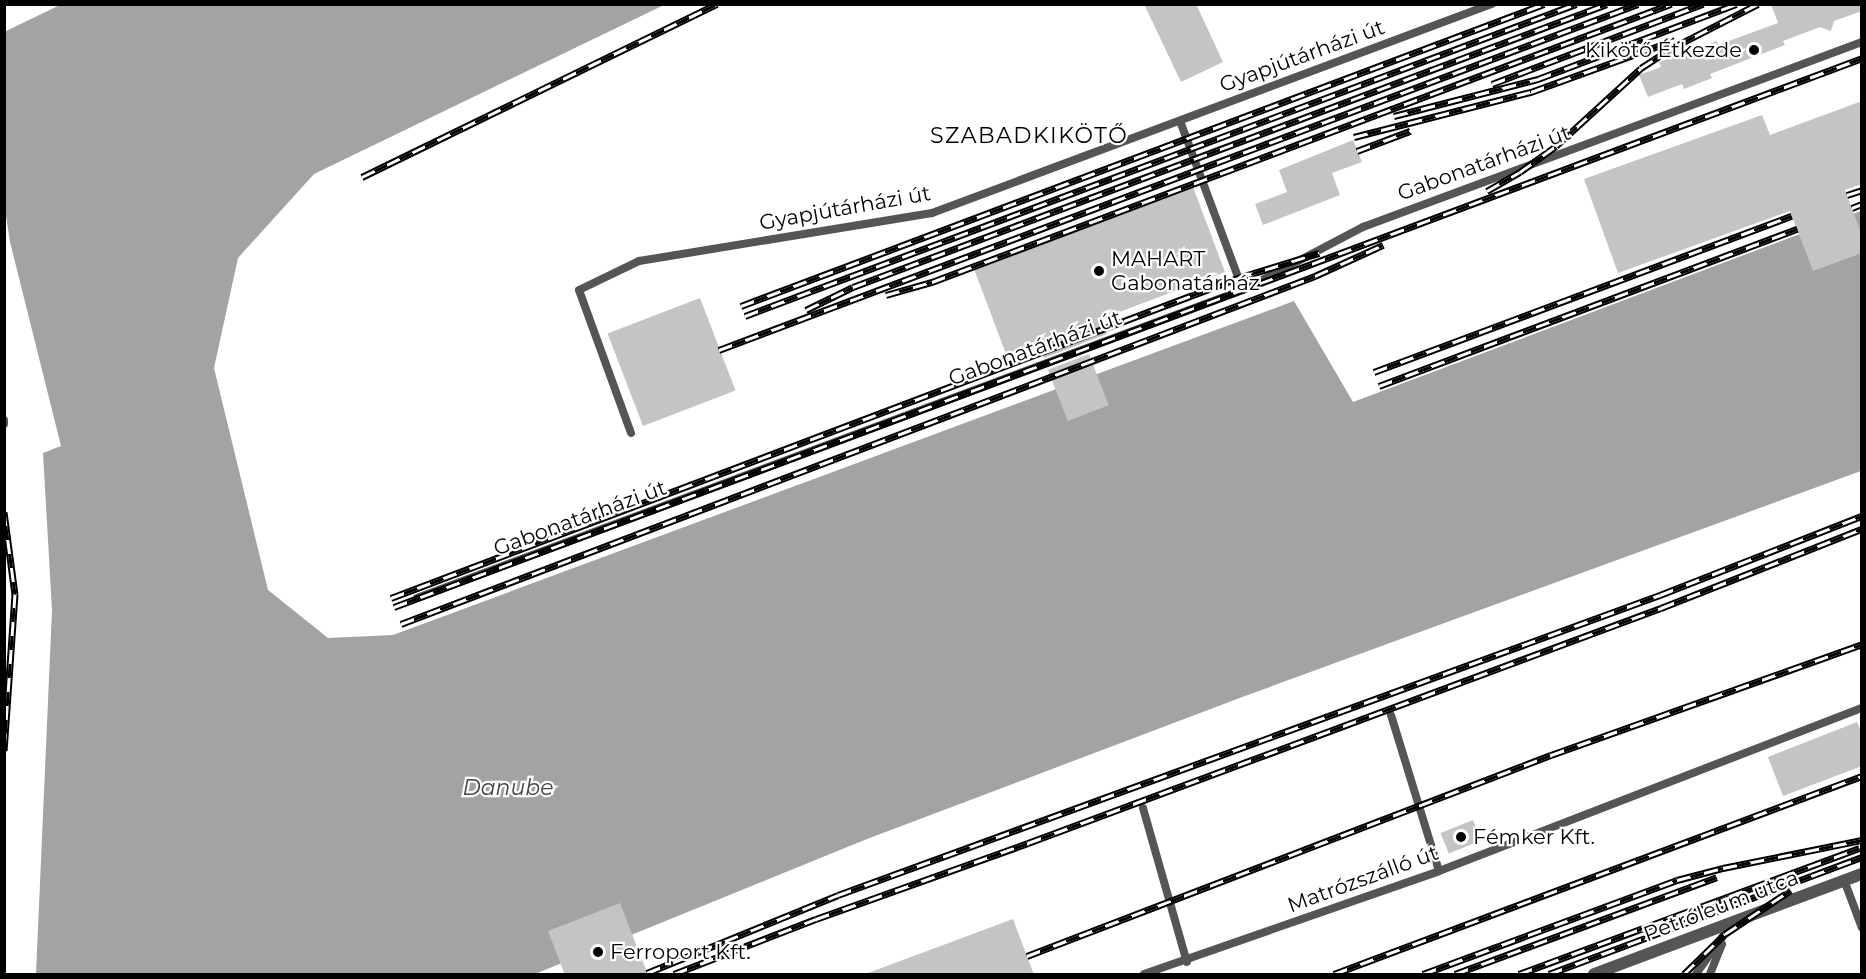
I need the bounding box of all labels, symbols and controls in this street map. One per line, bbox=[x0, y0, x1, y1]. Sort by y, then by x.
street label: Gyapjútárházi út bbox=[1216, 14, 1388, 98]
place label: Kikötő Étkezde bbox=[1585, 37, 1742, 63]
marker: Kikötő Étkezde bbox=[1747, 43, 1761, 57]
street label: Gabonatárházi út bbox=[1394, 120, 1574, 206]
district label: SZABADKIKÖTŐ bbox=[930, 123, 1128, 149]
street label: Gyapjútárházi út bbox=[757, 181, 933, 235]
place label: MAHART Gabonatárház bbox=[1111, 246, 1260, 296]
marker: MAHART Gabonatárház bbox=[1092, 264, 1106, 278]
street label: Gabonatárházi út bbox=[945, 305, 1125, 391]
street label: Gabonatárházi út bbox=[490, 475, 670, 561]
water label: Danube bbox=[463, 775, 553, 801]
place label: Fémker Kft. bbox=[1473, 824, 1595, 850]
marker: Fémker Kft. bbox=[1454, 830, 1468, 844]
street label: Matrózszálló út bbox=[1284, 840, 1442, 918]
street label: Petróleum utca bbox=[1640, 865, 1802, 947]
place label: Ferroport Kft. bbox=[610, 939, 751, 965]
marker: Ferroport Kft. bbox=[591, 945, 605, 959]

